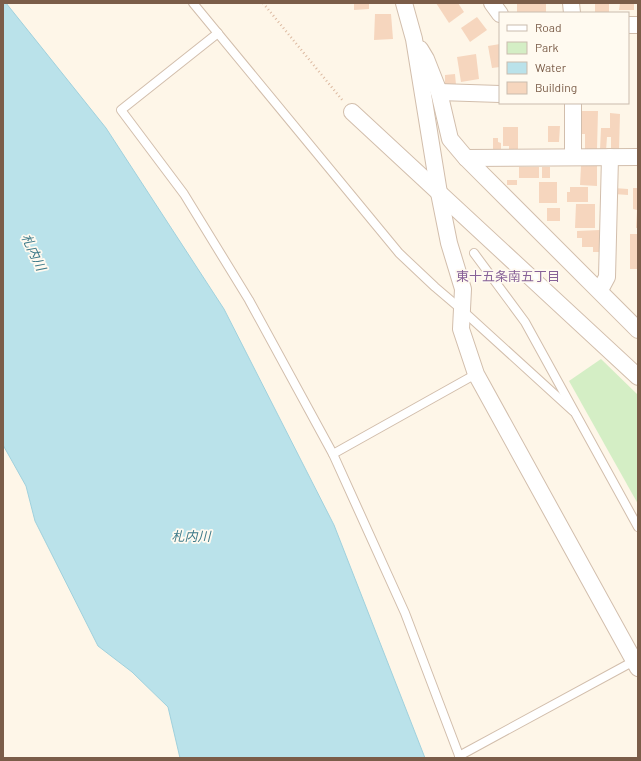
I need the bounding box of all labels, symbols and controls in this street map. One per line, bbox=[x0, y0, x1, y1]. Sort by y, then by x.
legend bbox=[499, 12, 629, 104]
text: Road bbox=[535, 20, 562, 34]
text: Park bbox=[535, 40, 559, 54]
text: Water bbox=[535, 60, 567, 74]
text: Building bbox=[535, 80, 577, 94]
water label: 札内川 bbox=[19, 231, 50, 275]
district label: 東十五条南五丁目 bbox=[456, 268, 560, 284]
water label: 札内川 bbox=[171, 528, 212, 544]

